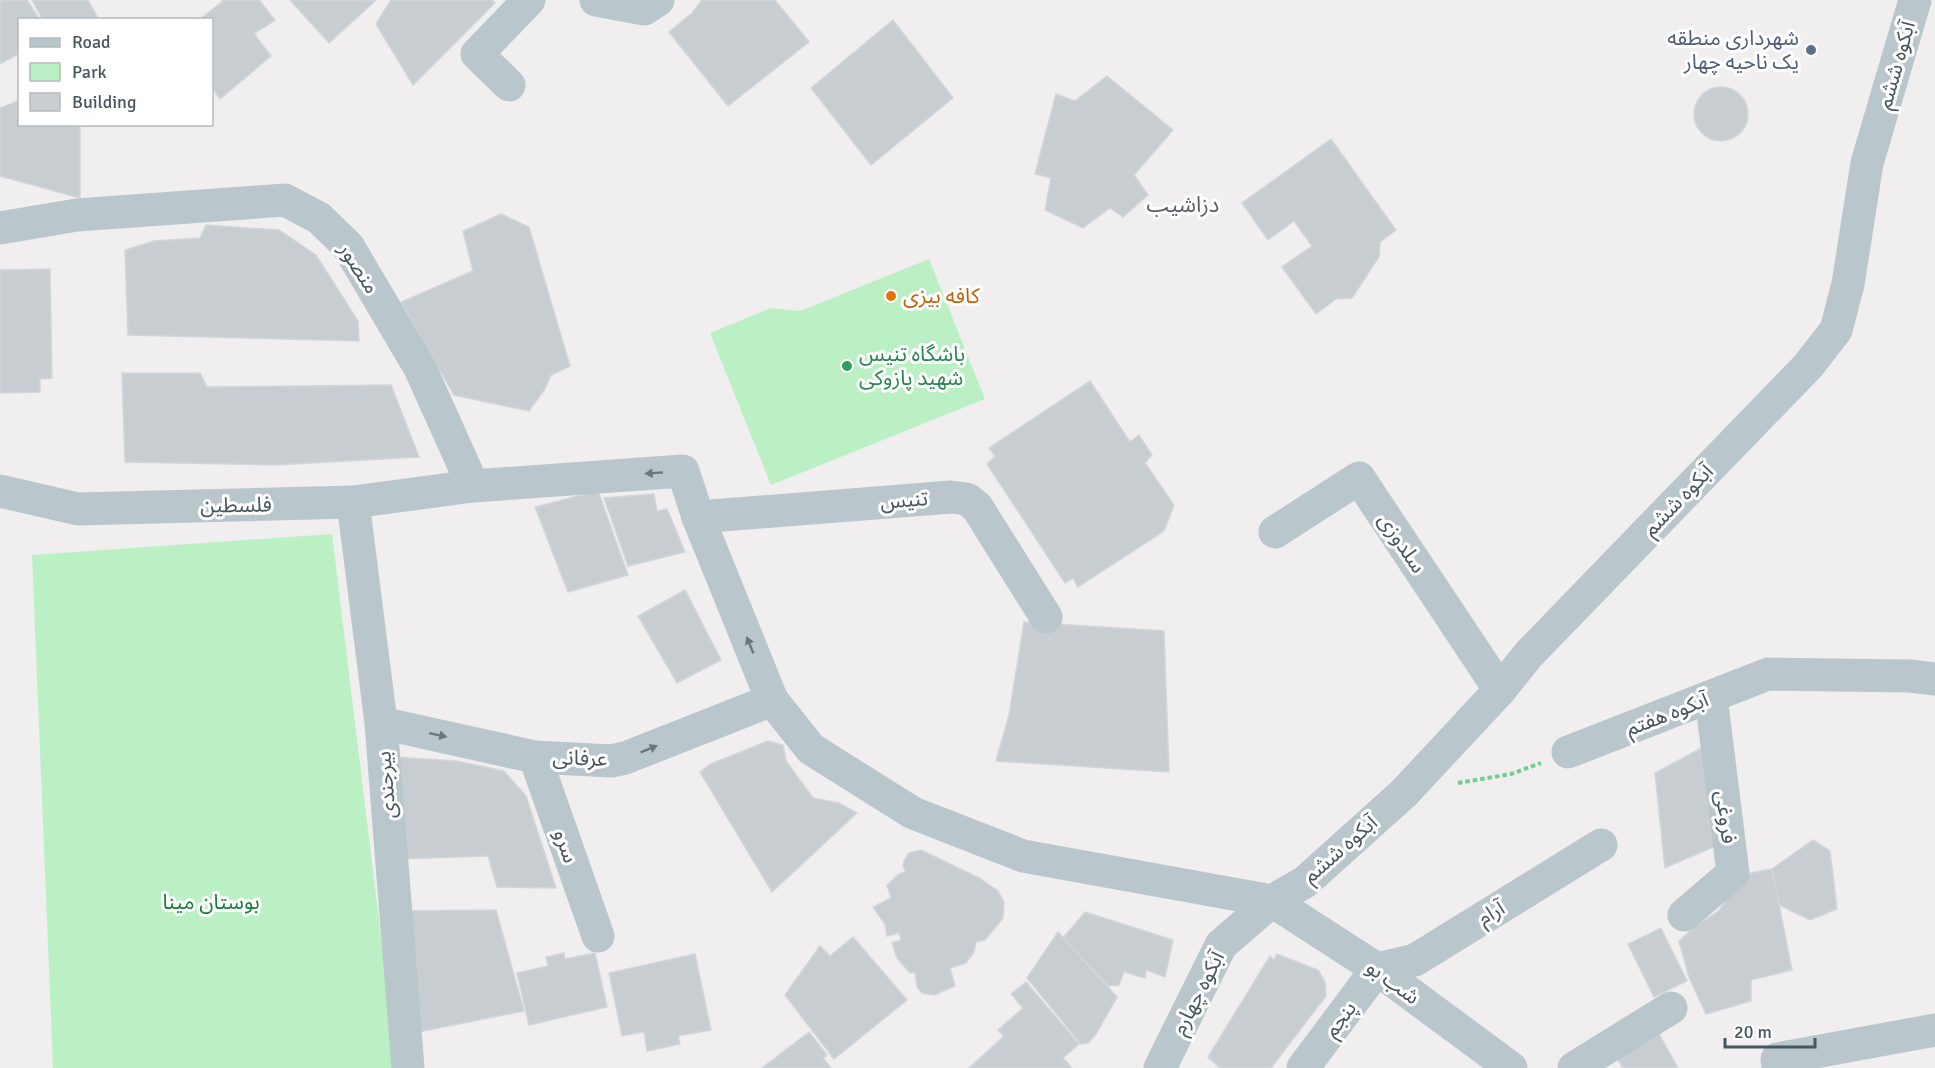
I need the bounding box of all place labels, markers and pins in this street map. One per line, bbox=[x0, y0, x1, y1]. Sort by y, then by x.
place label: شهرداری منطقه یک ناحیه چهار bbox=[1667, 25, 1799, 75]
marker: شهرداری منطقه یک ناحیه چهار bbox=[1804, 43, 1818, 57]
place label: کافه بیزی bbox=[903, 283, 980, 309]
marker: کافه بیزی bbox=[884, 289, 898, 303]
place label: باشگاه تنیس شهید پازوکی bbox=[859, 341, 965, 391]
marker: باشگاه تنیس شهید پازوکی bbox=[840, 359, 854, 373]

